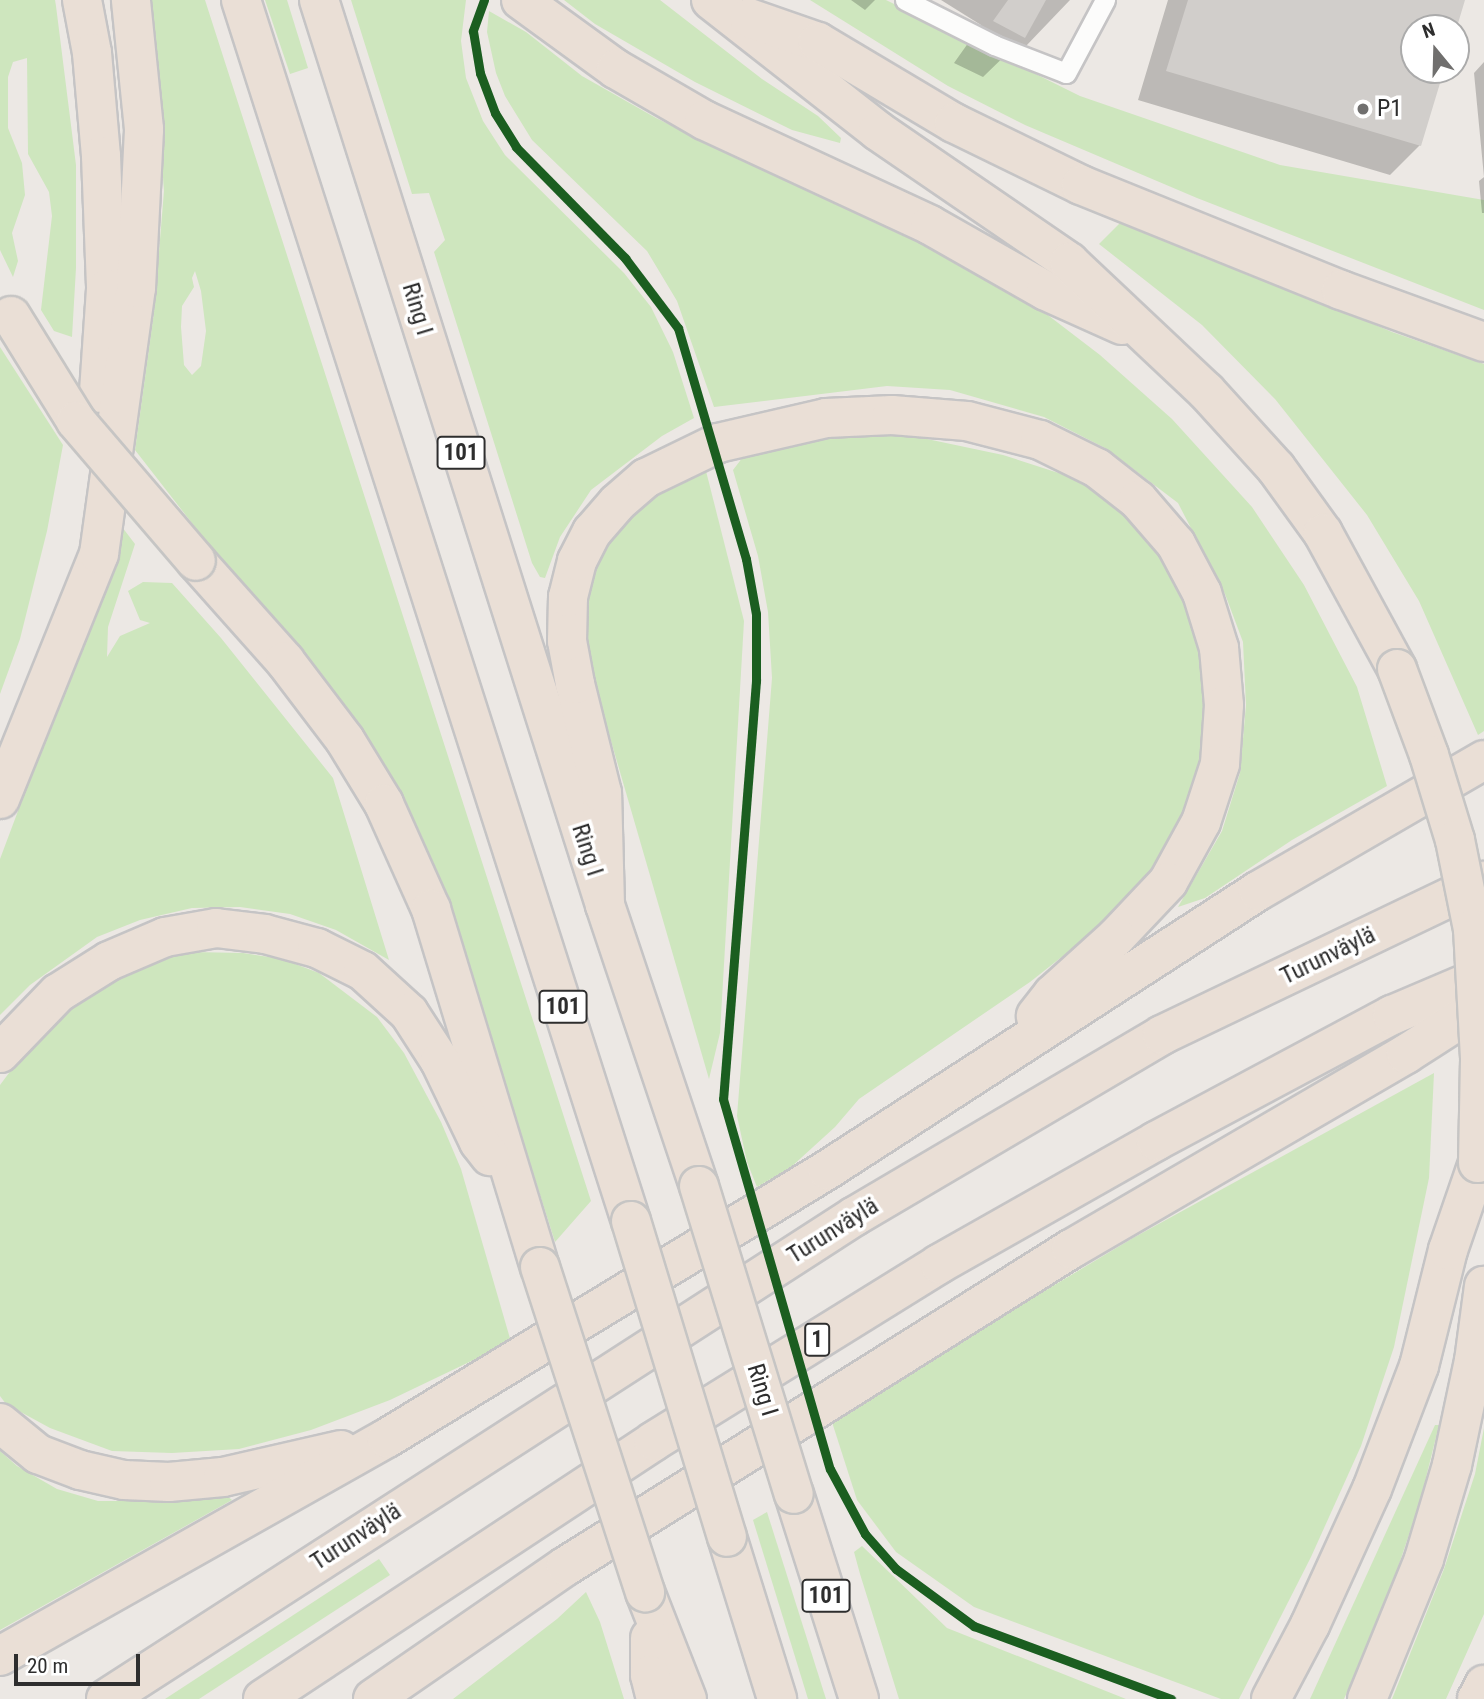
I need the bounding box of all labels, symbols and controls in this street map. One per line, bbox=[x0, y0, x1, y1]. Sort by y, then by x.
north arrow bbox=[1400, 14, 1470, 84]
text: N bbox=[1419, 18, 1438, 43]
place label: P1 bbox=[1377, 95, 1402, 123]
marker: P1 bbox=[1355, 101, 1371, 117]
street label: Ring I bbox=[395, 279, 439, 339]
road number: 101 bbox=[436, 433, 486, 472]
street label: Ring I bbox=[565, 820, 609, 880]
street label: Turunväylä bbox=[1276, 921, 1380, 991]
road number: 101 bbox=[538, 988, 588, 1026]
street label: Turunväylä bbox=[782, 1192, 884, 1270]
road number: 1 bbox=[803, 1320, 831, 1359]
street label: Ring I bbox=[740, 1360, 784, 1420]
street label: Turunväylä bbox=[305, 1497, 407, 1577]
road number: 101 bbox=[802, 1576, 850, 1616]
scale bar bbox=[18, 1640, 144, 1684]
text: 20 m bbox=[27, 1654, 68, 1678]

